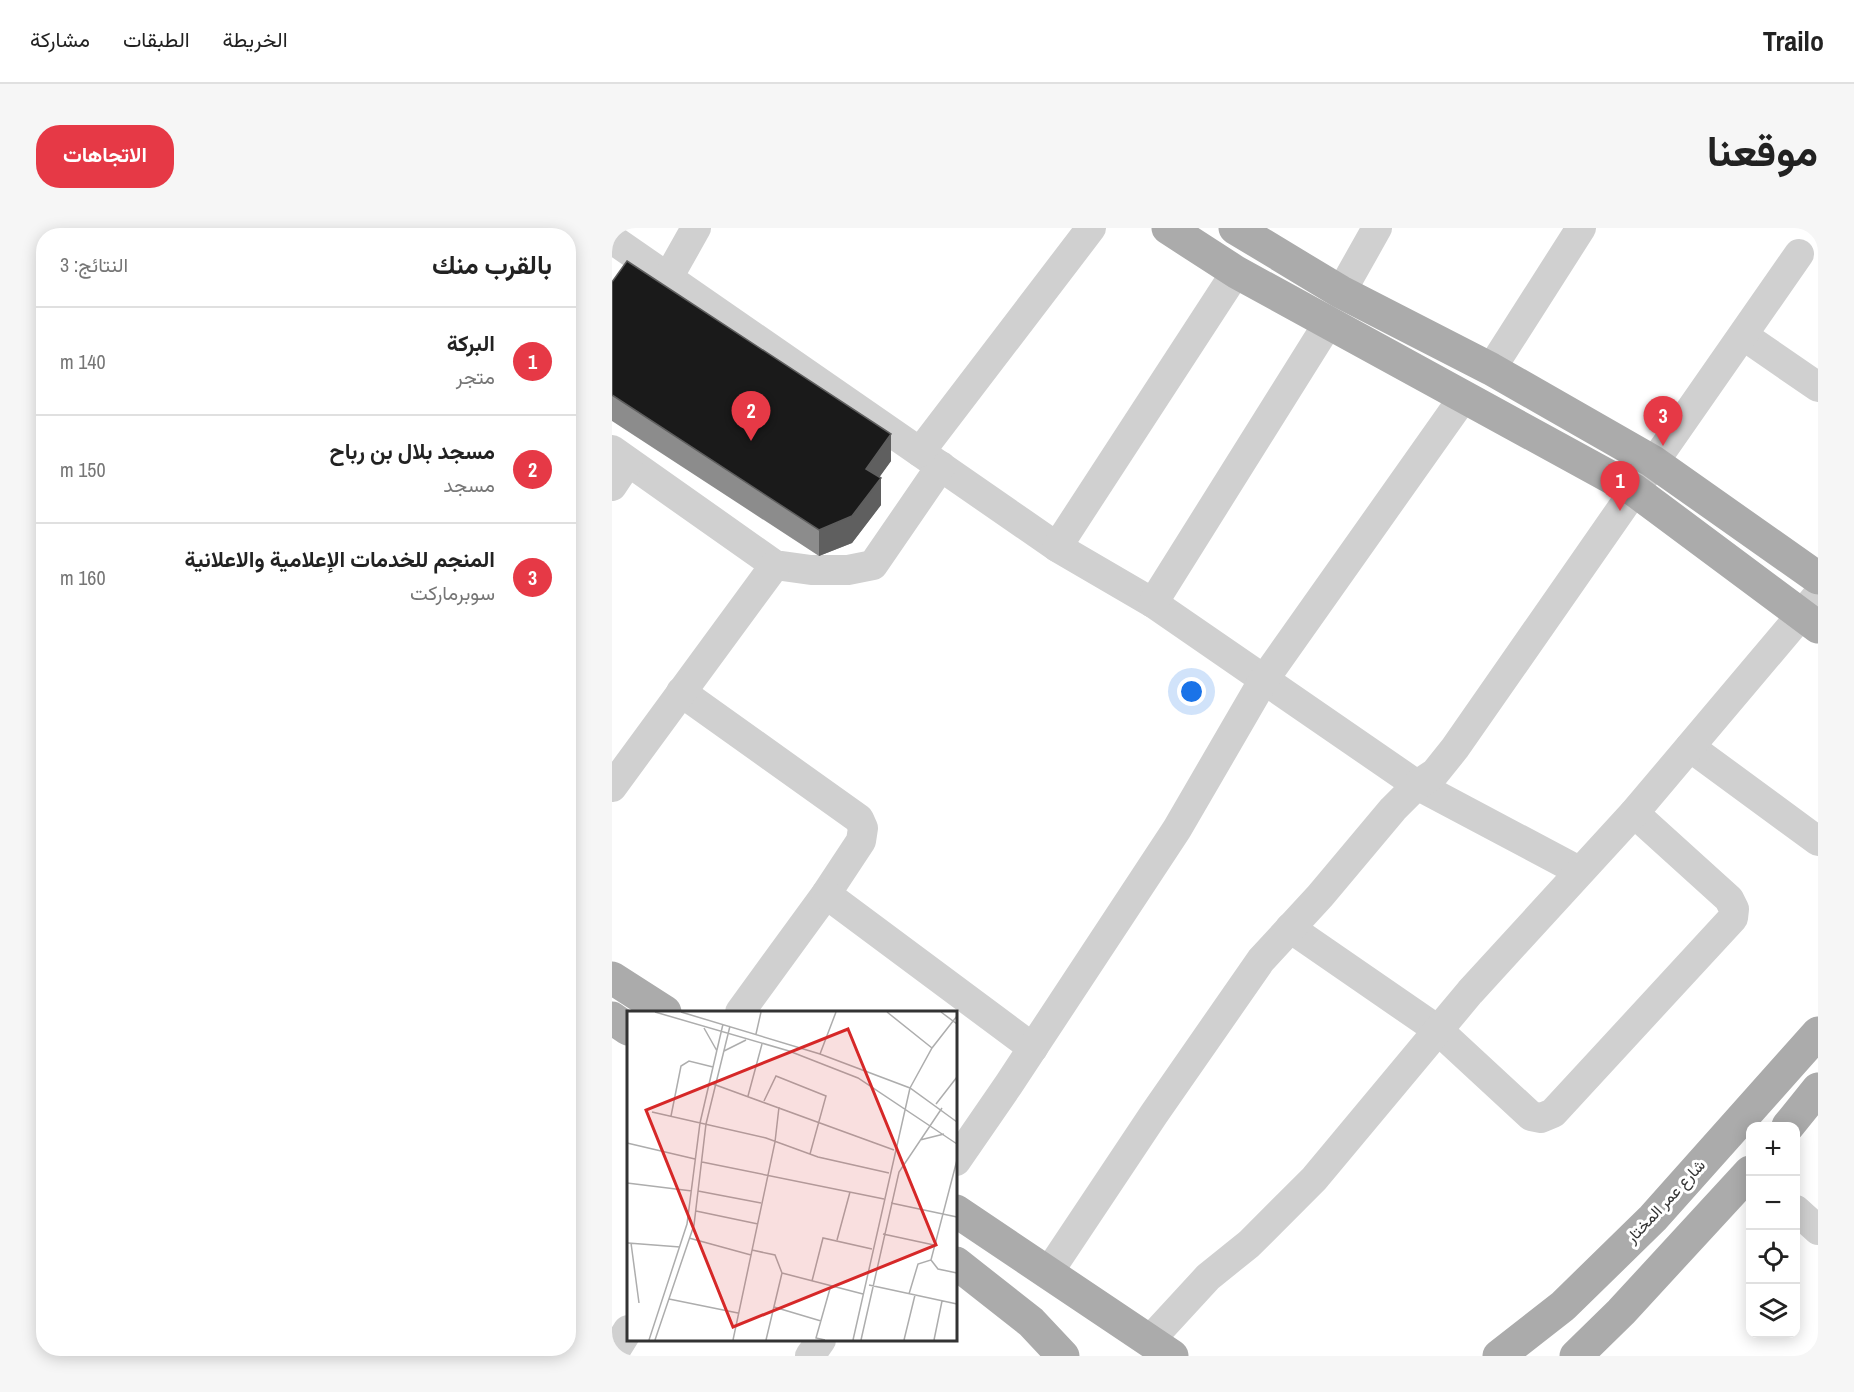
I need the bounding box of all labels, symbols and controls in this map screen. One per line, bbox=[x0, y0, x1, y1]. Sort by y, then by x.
text: Trailo bbox=[1763, 22, 1824, 60]
text: مشاركة bbox=[30, 25, 90, 54]
text: الطبقات bbox=[123, 25, 190, 54]
text: الخريطة bbox=[223, 25, 288, 54]
text: موقعنا bbox=[1707, 123, 1818, 179]
button: الاتجاهات bbox=[36, 125, 174, 188]
text: بالقرب منك bbox=[432, 247, 552, 282]
text: النتائج: 3 bbox=[60, 251, 128, 278]
text: البركة bbox=[447, 328, 495, 358]
text: 140 m bbox=[60, 348, 106, 375]
text: 1 bbox=[528, 348, 537, 375]
text: متجر bbox=[456, 363, 495, 390]
pin: 2 bbox=[732, 392, 770, 441]
pin: 3 bbox=[1644, 396, 1682, 446]
text: مسجد بلال بن رباح bbox=[330, 436, 495, 466]
text: 150 m bbox=[60, 456, 106, 483]
text: 2 bbox=[528, 456, 537, 483]
pin: 1 bbox=[1600, 462, 1640, 511]
text: مسجد bbox=[443, 471, 495, 498]
text: المنجم للخدمات الإعلامية والاعلانية bbox=[185, 544, 495, 574]
text: 160 m bbox=[60, 564, 106, 591]
text: 3 bbox=[528, 564, 537, 591]
text: سوبرماركت bbox=[410, 579, 495, 606]
your location bbox=[1177, 677, 1206, 706]
inset map bbox=[627, 1011, 957, 1341]
map controls bbox=[1746, 1122, 1800, 1338]
button: + bbox=[1746, 1122, 1800, 1176]
street label: شارع عمر المختار bbox=[1620, 1154, 1710, 1249]
button: − bbox=[1746, 1176, 1800, 1230]
button: locate bbox=[1746, 1230, 1800, 1284]
button: layers bbox=[1746, 1284, 1800, 1338]

